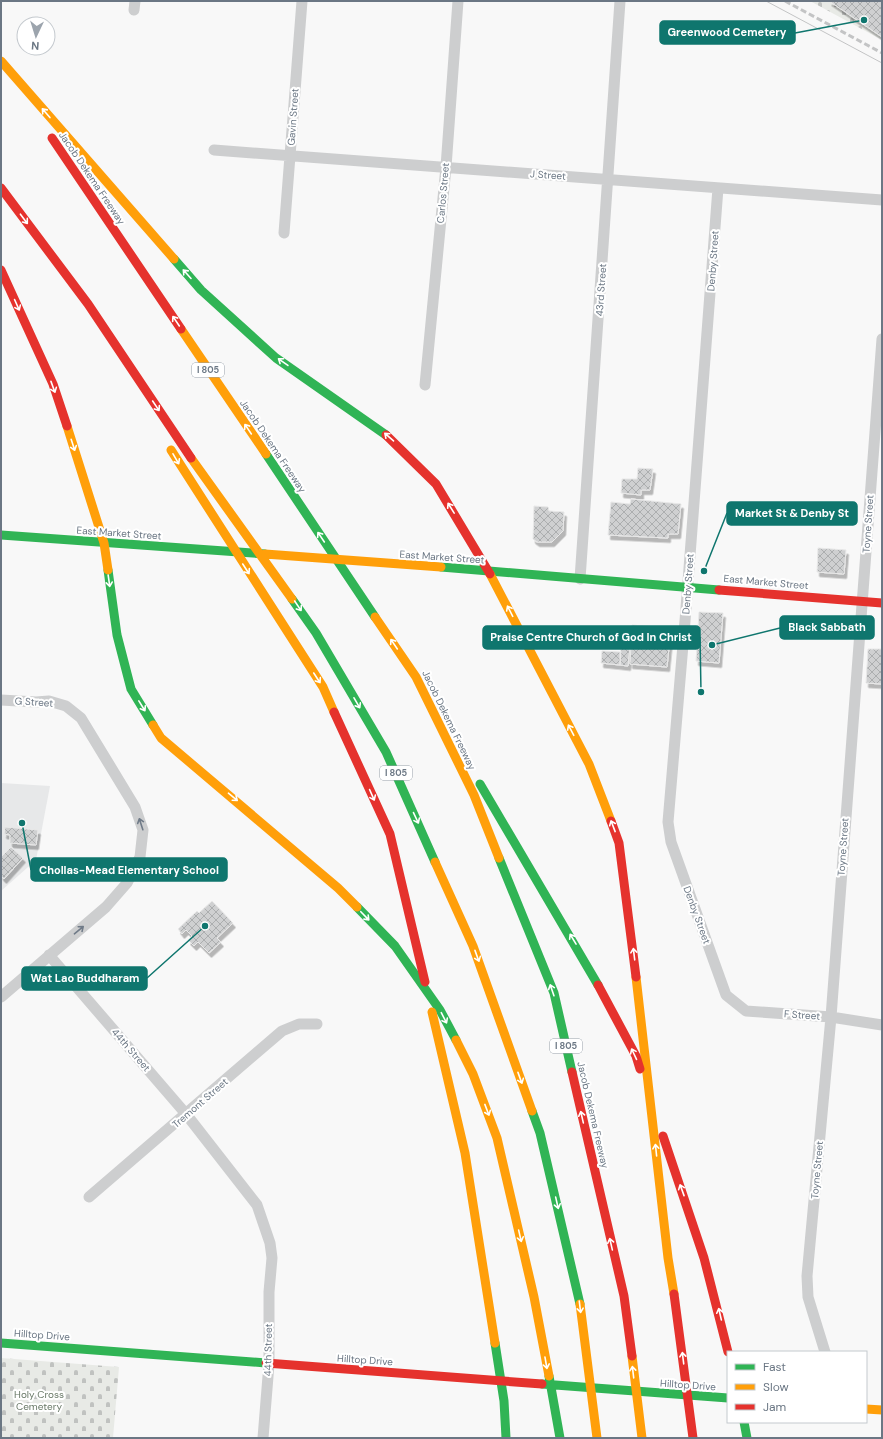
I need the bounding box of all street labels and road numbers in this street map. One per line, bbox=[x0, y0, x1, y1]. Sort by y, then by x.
street label: Gavin Street bbox=[285, 88, 301, 146]
street label: Jacob Dekema Freeway bbox=[56, 129, 128, 227]
street label: Carlos Street bbox=[434, 162, 452, 224]
street label: J Street bbox=[530, 167, 566, 183]
street label: Denby Street bbox=[704, 230, 722, 292]
street label: 43rd Street bbox=[593, 263, 609, 317]
road number: I 805 bbox=[192, 363, 224, 377]
street label: Jacob Dekema Freeway bbox=[237, 397, 309, 495]
street label: Toyne Street bbox=[859, 494, 877, 553]
street label: East Market Street bbox=[76, 524, 162, 542]
street label: East Market Street bbox=[399, 548, 485, 566]
street label: Denby Street bbox=[679, 553, 697, 615]
street label: East Market Street bbox=[723, 572, 809, 592]
street label: Jacob Dekema Freeway bbox=[419, 668, 479, 772]
street label: G Street bbox=[14, 694, 54, 710]
road number: I 805 bbox=[380, 766, 412, 780]
street label: Toyne Street bbox=[834, 817, 852, 876]
street label: Denby Street bbox=[681, 884, 714, 946]
street label: F Street bbox=[783, 1007, 821, 1023]
street label: 44th Street bbox=[109, 1026, 153, 1074]
road number: I 805 bbox=[550, 1039, 582, 1053]
street label: Jacob Dekema Freeway bbox=[574, 1060, 612, 1170]
street label: Tremont Street bbox=[169, 1075, 231, 1131]
street label: Toyne Street bbox=[808, 1140, 826, 1200]
street label: 44th Street bbox=[261, 1323, 275, 1377]
street label: Hilltop Drive bbox=[14, 1327, 71, 1343]
street label: Hilltop Drive bbox=[337, 1352, 394, 1368]
street label: Hilltop Drive bbox=[660, 1377, 717, 1393]

